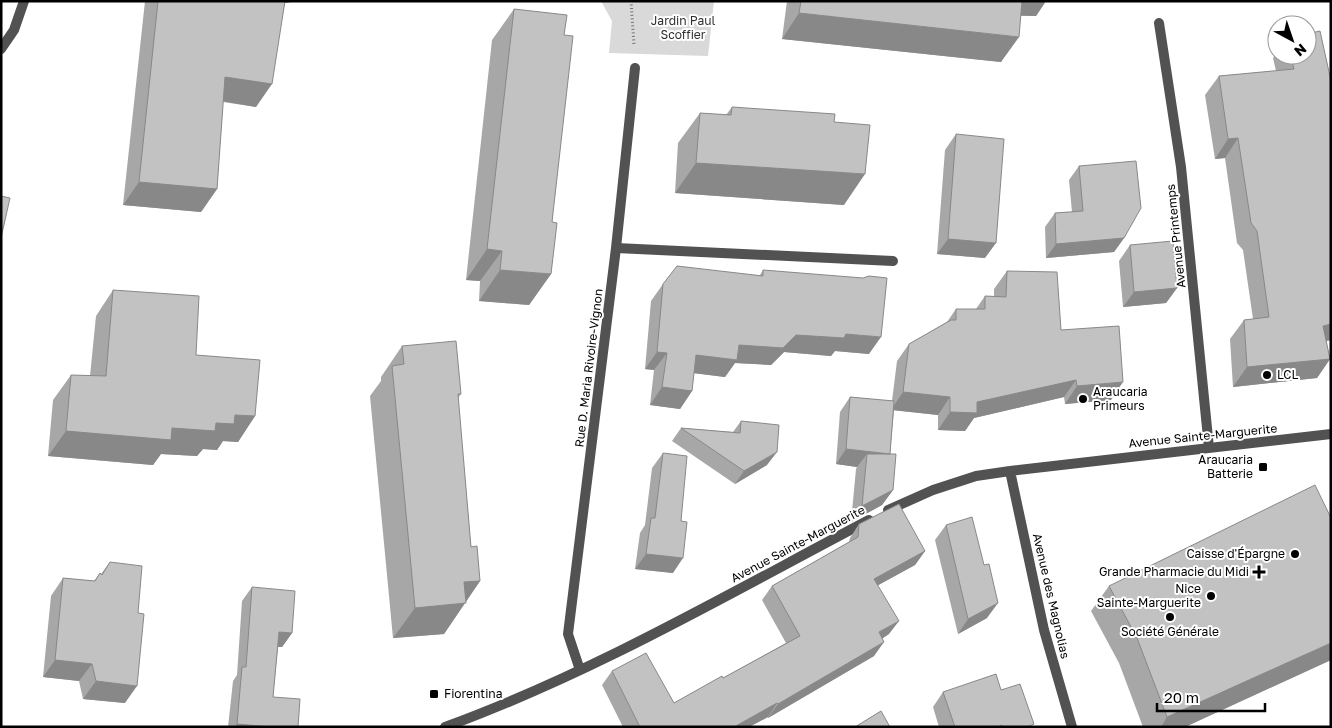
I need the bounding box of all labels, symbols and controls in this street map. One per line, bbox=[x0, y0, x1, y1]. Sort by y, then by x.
park label: Jardin Paul Scoffier bbox=[651, 13, 715, 42]
north arrow bbox=[1267, 15, 1317, 65]
text: N bbox=[1291, 40, 1310, 60]
street label: Avenue Printemps bbox=[1163, 183, 1188, 289]
street label: Rue D. Maria Rivoire-Vignon bbox=[571, 288, 606, 448]
place label: LCL bbox=[1277, 367, 1299, 382]
marker: LCL bbox=[1261, 369, 1273, 381]
place label: Araucaria Primeurs bbox=[1093, 384, 1148, 413]
marker: Araucaria Primeurs bbox=[1077, 393, 1089, 405]
street label: Avenue Sainte-Marguerite bbox=[1128, 420, 1278, 451]
place label: Araucaria Batterie bbox=[1198, 452, 1253, 481]
marker: Araucaria Batterie bbox=[1257, 461, 1269, 473]
street label: Avenue Sainte-Marguerite bbox=[728, 502, 867, 585]
street label: Avenue des Magnolias bbox=[1030, 532, 1073, 660]
place label: Caisse d'Épargne bbox=[1186, 546, 1285, 561]
marker: Caisse d'Épargne bbox=[1289, 548, 1301, 560]
place label: Grande Pharmacie du Midi bbox=[1099, 564, 1249, 579]
marker: Grande Pharmacie du Midi bbox=[1253, 566, 1265, 578]
place label: Nice Sainte-Marguerite bbox=[1097, 581, 1201, 610]
marker: Nice Sainte-Marguerite bbox=[1205, 590, 1217, 602]
marker: Société Générale bbox=[1164, 611, 1176, 623]
place label: Société Générale bbox=[1121, 624, 1219, 639]
scale bar bbox=[1157, 680, 1264, 712]
place label: Fiorentina bbox=[444, 686, 503, 701]
marker: Fiorentina bbox=[428, 688, 440, 700]
text: 20 m bbox=[1164, 688, 1199, 706]

